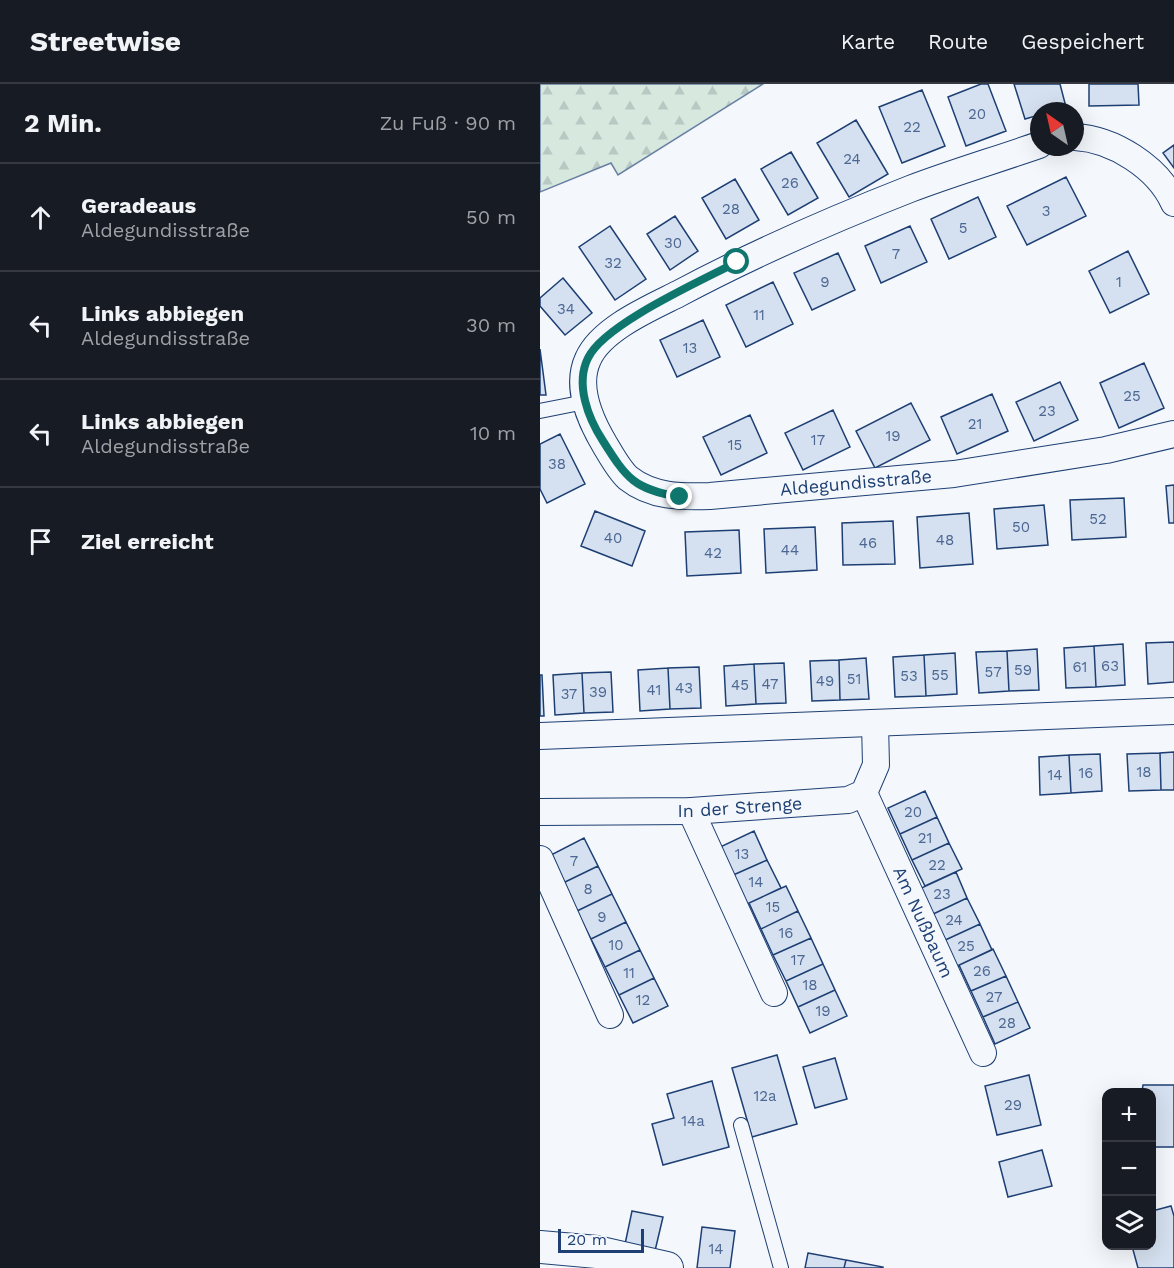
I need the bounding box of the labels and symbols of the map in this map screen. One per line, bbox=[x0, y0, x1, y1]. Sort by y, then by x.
north arrow bbox=[1030, 102, 1084, 156]
house number: 20 bbox=[968, 105, 986, 123]
house number: 22 bbox=[903, 118, 921, 136]
house number: 24 bbox=[843, 150, 861, 168]
house number: 26 bbox=[781, 174, 799, 192]
house number: 28 bbox=[722, 200, 740, 218]
house number: 3 bbox=[1042, 202, 1050, 220]
house number: 5 bbox=[959, 219, 967, 237]
house number: 30 bbox=[664, 234, 682, 252]
house number: 7 bbox=[892, 245, 900, 263]
route start bbox=[723, 248, 749, 274]
house number: 32 bbox=[604, 254, 622, 272]
house number: 9 bbox=[820, 273, 830, 291]
house number: 1 bbox=[1116, 273, 1122, 291]
house number: 34 bbox=[557, 300, 575, 318]
house number: 11 bbox=[753, 306, 765, 324]
house number: 13 bbox=[683, 339, 697, 357]
house number: 25 bbox=[1123, 387, 1141, 405]
house number: 23 bbox=[1038, 402, 1056, 420]
house number: 21 bbox=[968, 415, 982, 433]
house number: 19 bbox=[885, 427, 901, 445]
house number: 17 bbox=[811, 431, 825, 449]
house number: 15 bbox=[728, 436, 742, 454]
house number: 38 bbox=[548, 455, 566, 473]
street label: Aldegundisstraße bbox=[779, 465, 933, 500]
route end bbox=[666, 483, 692, 509]
house number: 52 bbox=[1089, 510, 1107, 528]
house number: 50 bbox=[1012, 518, 1030, 536]
house number: 40 bbox=[604, 529, 622, 547]
house number: 48 bbox=[936, 531, 954, 549]
house number: 46 bbox=[859, 534, 877, 552]
house number: 44 bbox=[781, 541, 799, 559]
house number: 42 bbox=[704, 544, 722, 562]
house number: 63 bbox=[1101, 657, 1119, 675]
house number: 61 bbox=[1073, 658, 1087, 676]
house number: 59 bbox=[1014, 661, 1032, 679]
house number: 57 bbox=[984, 663, 1002, 681]
house number: 55 bbox=[931, 666, 949, 684]
house number: 53 bbox=[900, 667, 918, 685]
house number: 51 bbox=[847, 670, 861, 688]
house number: 49 bbox=[816, 672, 834, 690]
house number: 47 bbox=[762, 675, 778, 693]
house number: 45 bbox=[731, 676, 749, 694]
house number: 43 bbox=[675, 679, 693, 697]
house number: 41 bbox=[647, 681, 661, 699]
house number: 39 bbox=[589, 683, 607, 701]
house number: 37 bbox=[561, 685, 577, 703]
house number: 18 bbox=[1136, 763, 1152, 781]
house number: 16 bbox=[1079, 764, 1093, 782]
house number: 14 bbox=[1047, 766, 1063, 784]
street label: In der Strenge bbox=[677, 792, 803, 821]
house number: 20 bbox=[904, 803, 922, 821]
house number: 21 bbox=[918, 829, 932, 847]
house number: 13 bbox=[735, 845, 749, 863]
house number: 7 bbox=[570, 852, 578, 870]
house number: 22 bbox=[928, 856, 946, 874]
street label: Am Nußbaum bbox=[889, 863, 958, 981]
house number: 14 bbox=[748, 873, 764, 891]
house number: 8 bbox=[583, 880, 593, 898]
house number: 23 bbox=[933, 885, 951, 903]
house number: 15 bbox=[766, 898, 780, 916]
house number: 9 bbox=[597, 908, 607, 926]
house number: 24 bbox=[945, 911, 963, 929]
house number: 16 bbox=[779, 924, 793, 942]
house number: 10 bbox=[608, 936, 624, 954]
house number: 25 bbox=[957, 937, 975, 955]
house number: 17 bbox=[791, 951, 805, 969]
house number: 26 bbox=[973, 962, 991, 980]
house number: 11 bbox=[623, 964, 635, 982]
house number: 18 bbox=[802, 976, 818, 994]
house number: 27 bbox=[986, 988, 1002, 1006]
house number: 12 bbox=[636, 991, 650, 1009]
house number: 19 bbox=[815, 1002, 831, 1020]
house number: 28 bbox=[998, 1014, 1016, 1032]
house number: 12a bbox=[753, 1087, 777, 1105]
house number: 29 bbox=[1004, 1096, 1022, 1114]
house number: 14a bbox=[681, 1112, 705, 1130]
scale bar bbox=[558, 1226, 644, 1254]
house number: 14 bbox=[708, 1240, 724, 1258]

